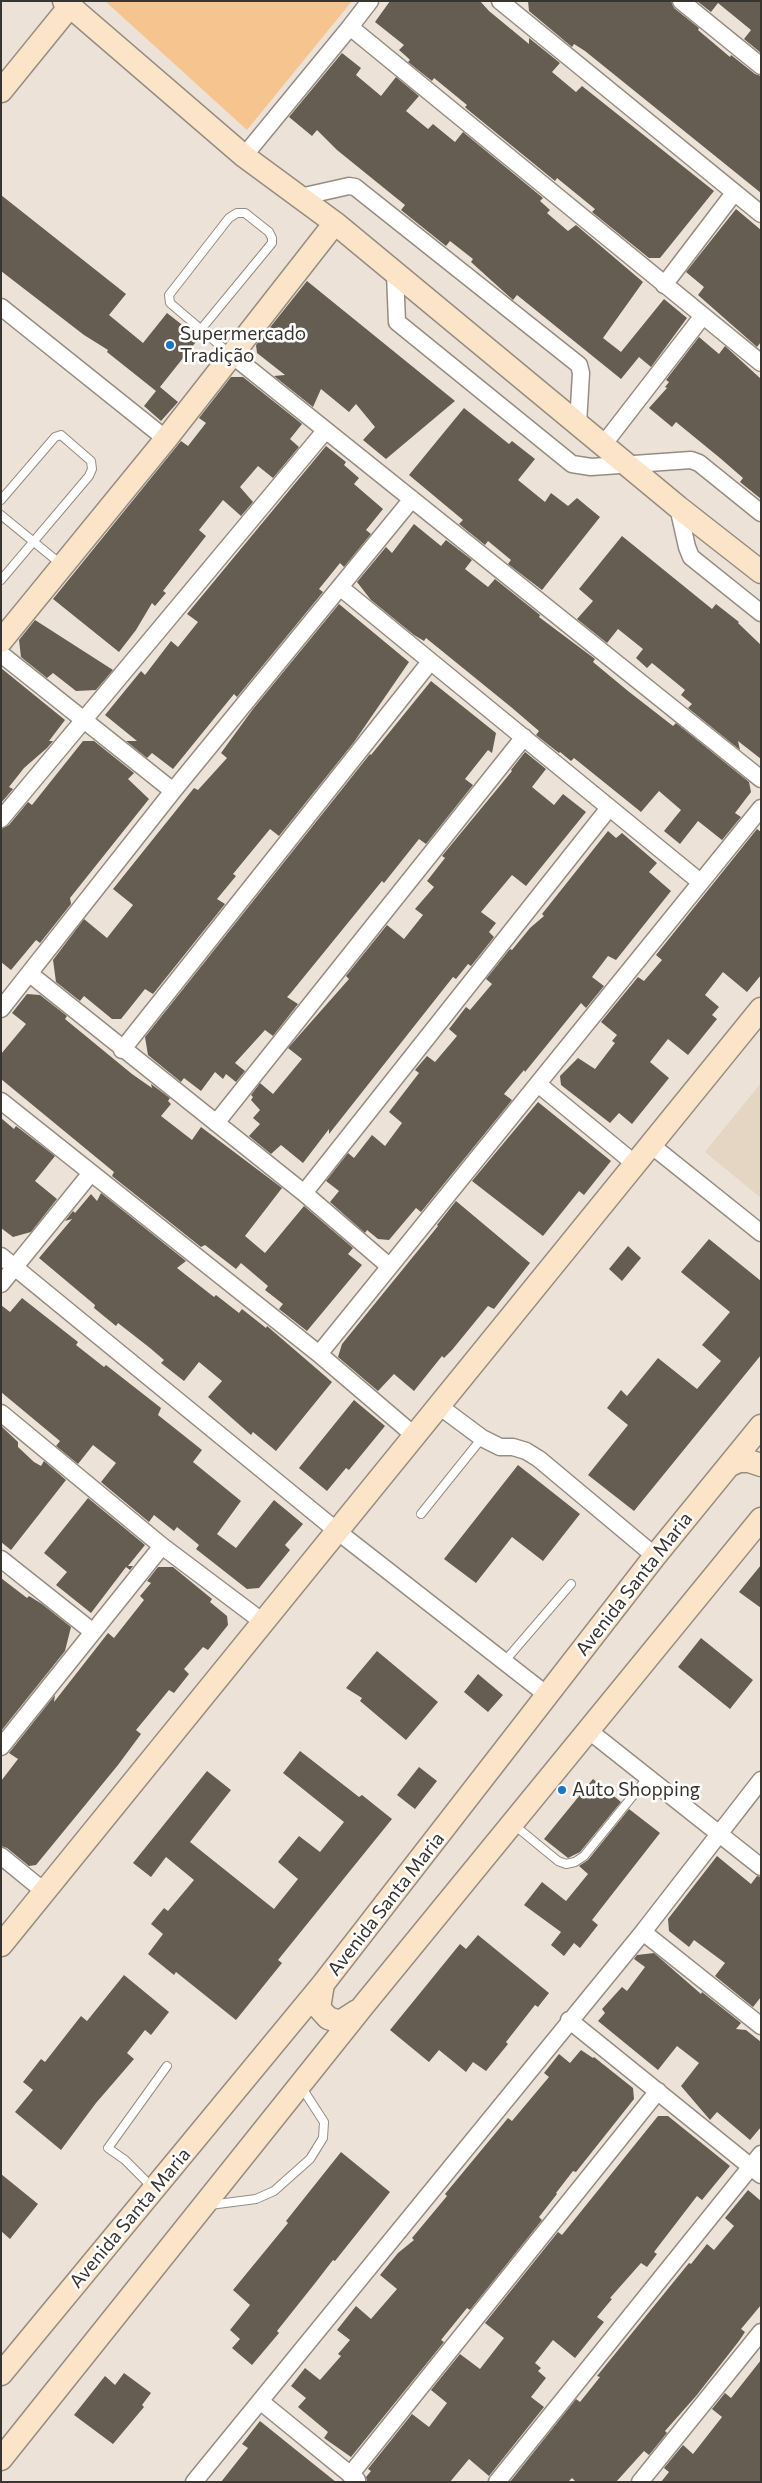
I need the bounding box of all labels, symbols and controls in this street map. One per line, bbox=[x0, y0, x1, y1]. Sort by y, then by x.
place label: Supermercado Tradição bbox=[180, 323, 306, 367]
marker: Supermercado Tradição bbox=[164, 339, 176, 351]
street label: Avenida Santa Maria bbox=[571, 1508, 697, 1660]
place label: Auto Shopping bbox=[572, 1779, 700, 1801]
marker: Auto Shopping bbox=[556, 1784, 568, 1796]
street label: Avenida Santa Maria bbox=[323, 1828, 449, 1980]
street label: Avenida Santa Maria bbox=[65, 2143, 195, 2293]

